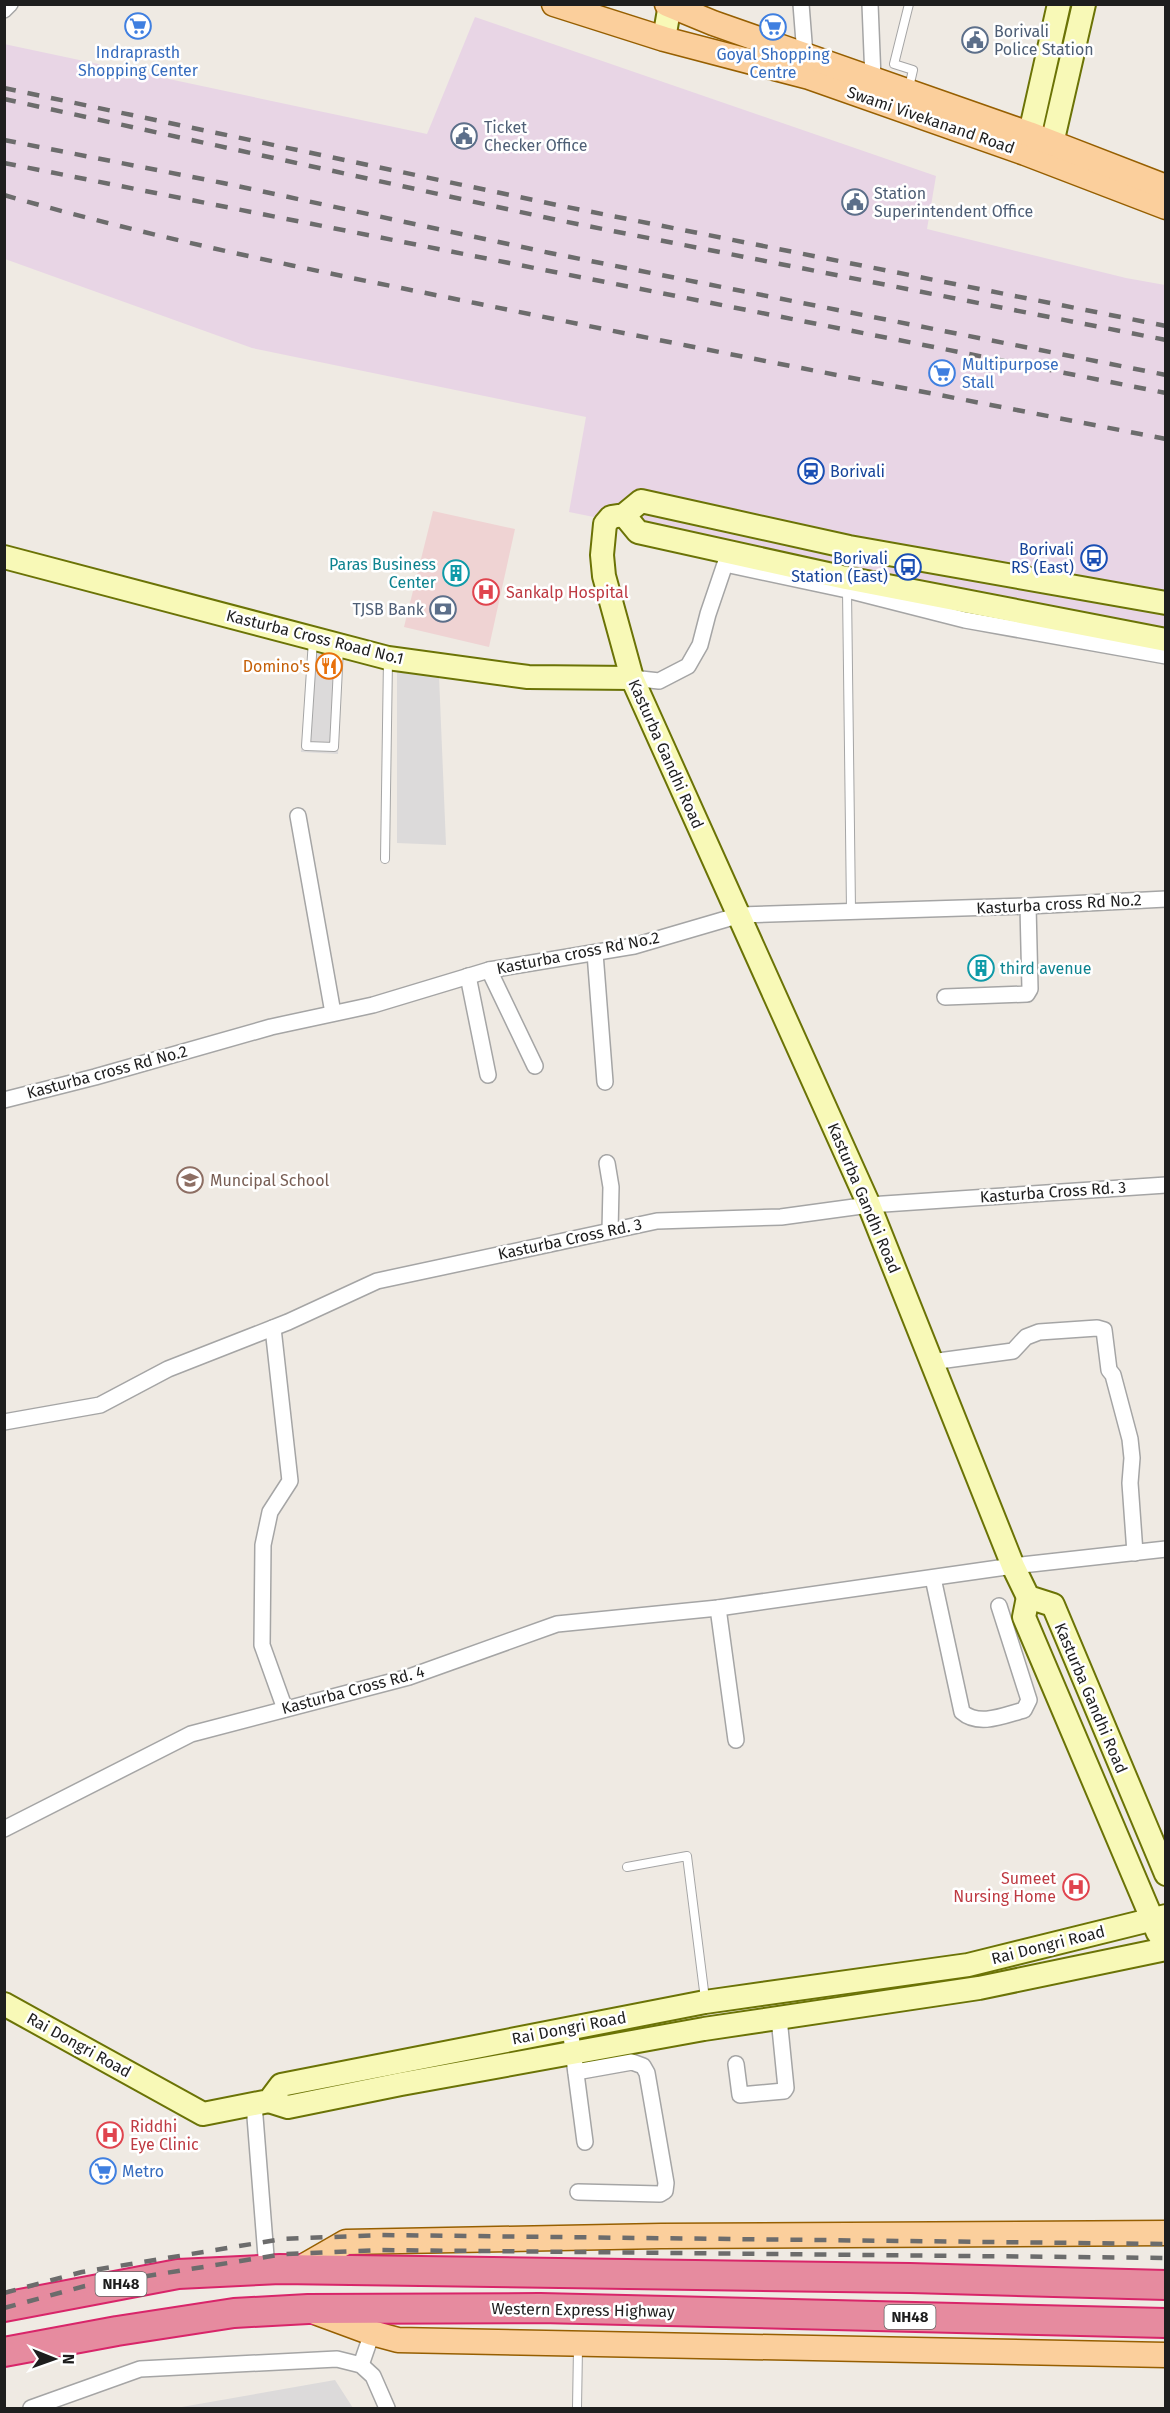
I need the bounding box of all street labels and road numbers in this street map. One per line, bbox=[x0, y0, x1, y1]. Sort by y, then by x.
street label: Swami Vivekanand Road bbox=[845, 82, 1017, 158]
street label: Kasturba Cross Road No.1 bbox=[224, 606, 406, 668]
street label: Kasturba Gandhi Road bbox=[624, 676, 708, 832]
street label: Kasturba cross Rd No.2 bbox=[976, 890, 1142, 918]
street label: Kasturba cross Rd No.2 bbox=[495, 928, 661, 978]
street label: Kasturba cross Rd No.2 bbox=[25, 1041, 190, 1103]
street label: Kasturba Gandhi Road bbox=[824, 1120, 904, 1276]
street label: Kasturba Cross Rd. 3 bbox=[979, 1177, 1127, 1207]
street label: Kasturba Cross Rd. 3 bbox=[496, 1214, 644, 1264]
street label: Kasturba Gandhi Road bbox=[1051, 1620, 1131, 1776]
street label: Kasturba Cross Rd. 4 bbox=[279, 1662, 427, 1718]
street label: Rai Dongri Road bbox=[989, 1922, 1107, 1968]
street label: Rai Dongri Road bbox=[510, 2008, 628, 2048]
street label: Rai Dongri Road bbox=[24, 2009, 134, 2081]
road number: NH48 bbox=[96, 2272, 146, 2296]
street label: Western Express Highway bbox=[491, 2299, 675, 2321]
road number: NH48 bbox=[884, 2305, 936, 2329]

